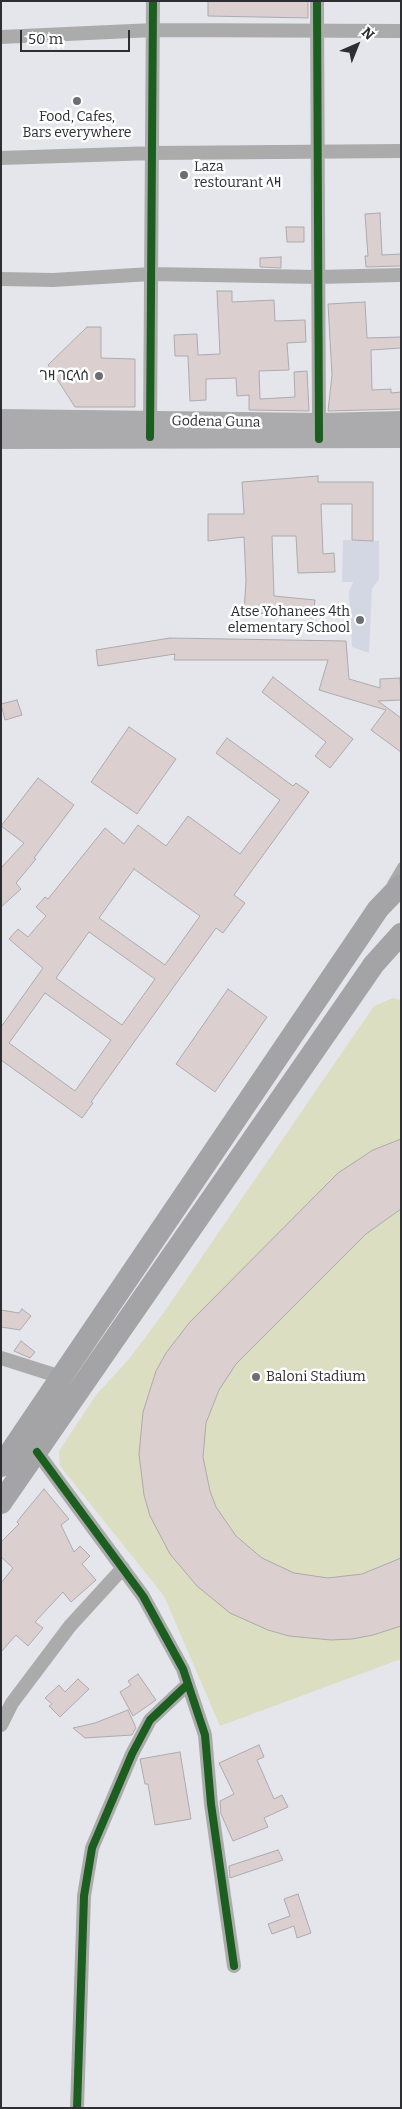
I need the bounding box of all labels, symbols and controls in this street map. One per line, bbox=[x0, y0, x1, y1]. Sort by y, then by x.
scale bar bbox=[22, 20, 132, 52]
north arrow bbox=[332, 20, 382, 70]
text: N bbox=[358, 24, 378, 44]
text: 50 m bbox=[28, 30, 63, 48]
marker: Food, Cafes, Bars everywhere bbox=[71, 95, 83, 107]
place label: Food, Cafes, Bars everywhere bbox=[22, 109, 132, 142]
place label: Laza restourant ላዛ bbox=[194, 159, 281, 192]
marker: Laza restourant ላዛ bbox=[178, 169, 190, 181]
place label: ገዛ ገርላሰ bbox=[40, 368, 89, 384]
marker: ገዛ ገርላሰ bbox=[93, 370, 105, 382]
street label: Godena Guna bbox=[171, 413, 261, 431]
place label: Atse Yohanees 4th elementary School bbox=[228, 604, 350, 636]
marker: Atse Yohanees 4th elementary School bbox=[354, 614, 366, 626]
place label: Baloni Stadium bbox=[266, 1369, 366, 1385]
marker: Baloni Stadium bbox=[250, 1371, 262, 1383]

